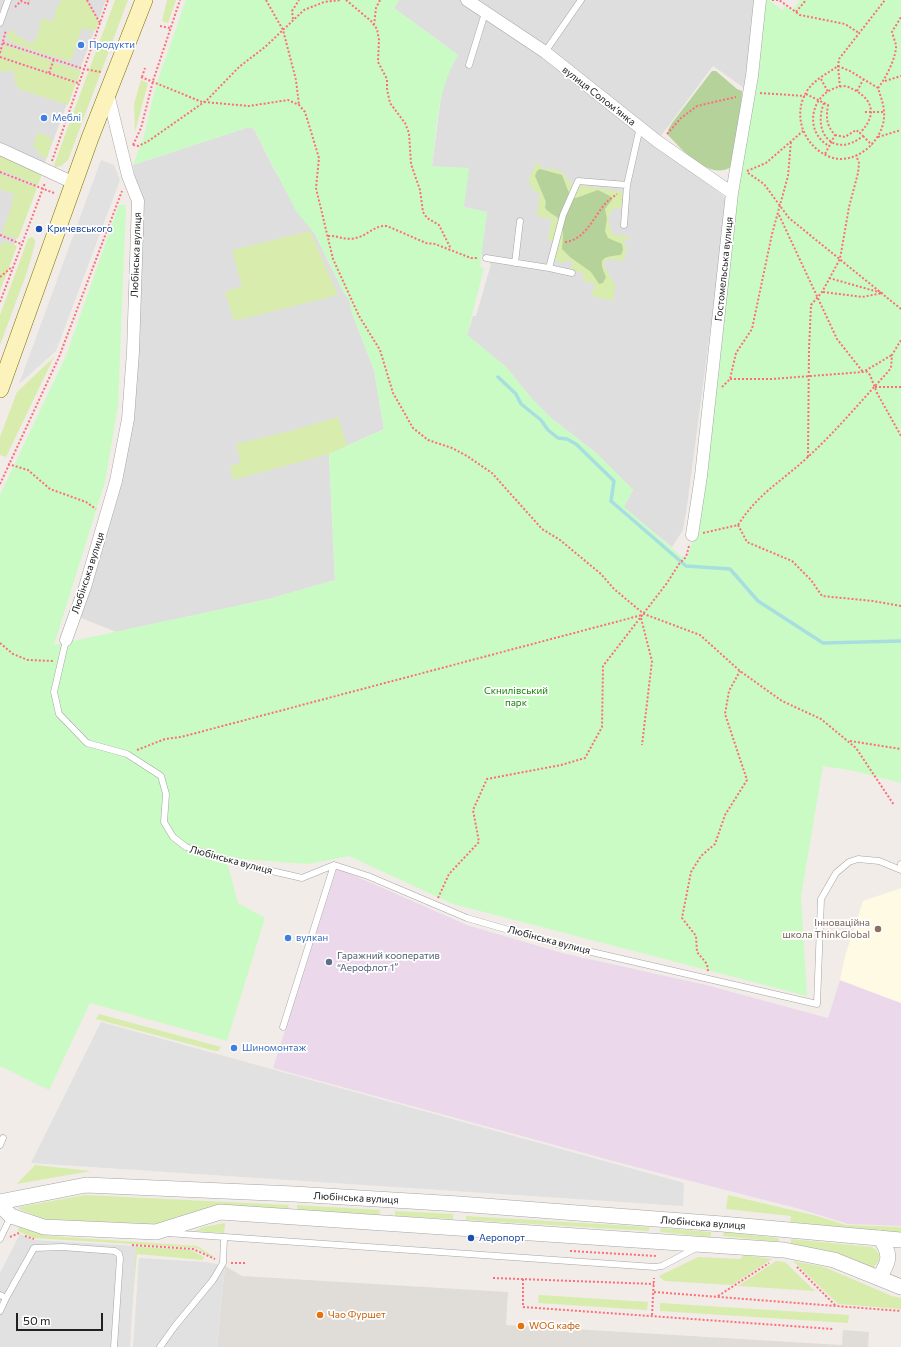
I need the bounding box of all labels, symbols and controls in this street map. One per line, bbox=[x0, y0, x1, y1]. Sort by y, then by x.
place label: Продукти bbox=[89, 39, 135, 51]
marker: Продукти bbox=[76, 40, 86, 50]
street label: вулиця Соломʼянка bbox=[560, 64, 638, 128]
place label: Меблі bbox=[52, 112, 81, 124]
marker: Меблі bbox=[39, 113, 49, 123]
street label: Любінська вулиця bbox=[129, 212, 143, 298]
street label: Гостомельська вулиця bbox=[713, 216, 735, 322]
place label: Кричевського bbox=[47, 223, 113, 235]
marker: Кричевського bbox=[34, 224, 44, 234]
street label: Любінська вулиця bbox=[69, 531, 107, 615]
park label: Скнилівський парк bbox=[484, 685, 548, 708]
street label: Любінська вулиця bbox=[188, 843, 274, 877]
place label: Інноваційна школа ThinkGlobal bbox=[782, 917, 870, 940]
street label: Любінська вулиця bbox=[506, 923, 592, 957]
marker: Інноваційна школа ThinkGlobal bbox=[873, 924, 883, 934]
place label: вулкан bbox=[296, 932, 328, 944]
marker: вулкан bbox=[283, 933, 293, 943]
place label: Гаражний кооператив “Аерофлот 1” bbox=[337, 950, 440, 974]
marker: Гаражний кооператив “Аерофлот 1” bbox=[324, 957, 334, 967]
place label: Шиномонтаж bbox=[242, 1042, 306, 1054]
marker: Шиномонтаж bbox=[229, 1043, 239, 1053]
street label: Любінська вулиця bbox=[313, 1190, 399, 1206]
street label: Любінська вулиця bbox=[660, 1214, 746, 1232]
place label: Аеропорт bbox=[479, 1232, 525, 1244]
marker: Аеропорт bbox=[466, 1233, 476, 1243]
scale bar bbox=[18, 1305, 105, 1331]
place label: Чао Фуршет bbox=[328, 1309, 386, 1321]
marker: Чао Фуршет bbox=[315, 1310, 325, 1320]
text: 50 m bbox=[23, 1313, 51, 1327]
place label: WOG кафе bbox=[529, 1320, 580, 1332]
marker: WOG кафе bbox=[516, 1321, 526, 1331]

